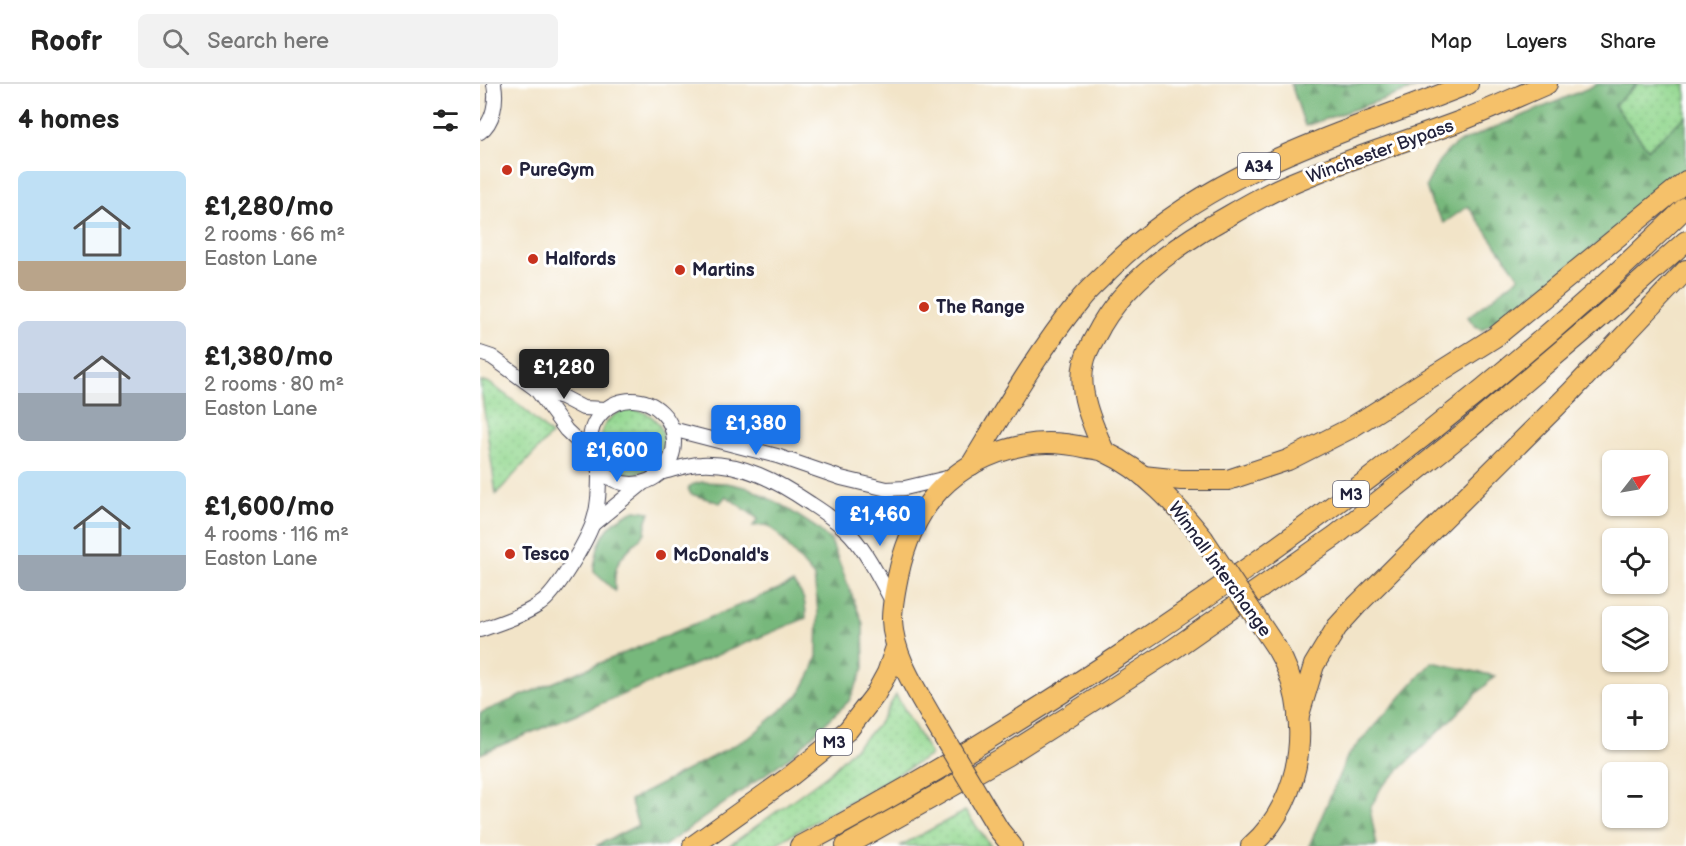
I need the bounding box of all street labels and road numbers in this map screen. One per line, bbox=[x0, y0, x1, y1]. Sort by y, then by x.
street label: Winchester Bypass bbox=[1304, 115, 1457, 188]
road number: A34 bbox=[1238, 153, 1280, 179]
road number: M3 bbox=[1333, 481, 1369, 507]
street label: Winnall Interchange bbox=[1164, 498, 1276, 641]
road number: M3 bbox=[816, 729, 852, 755]

